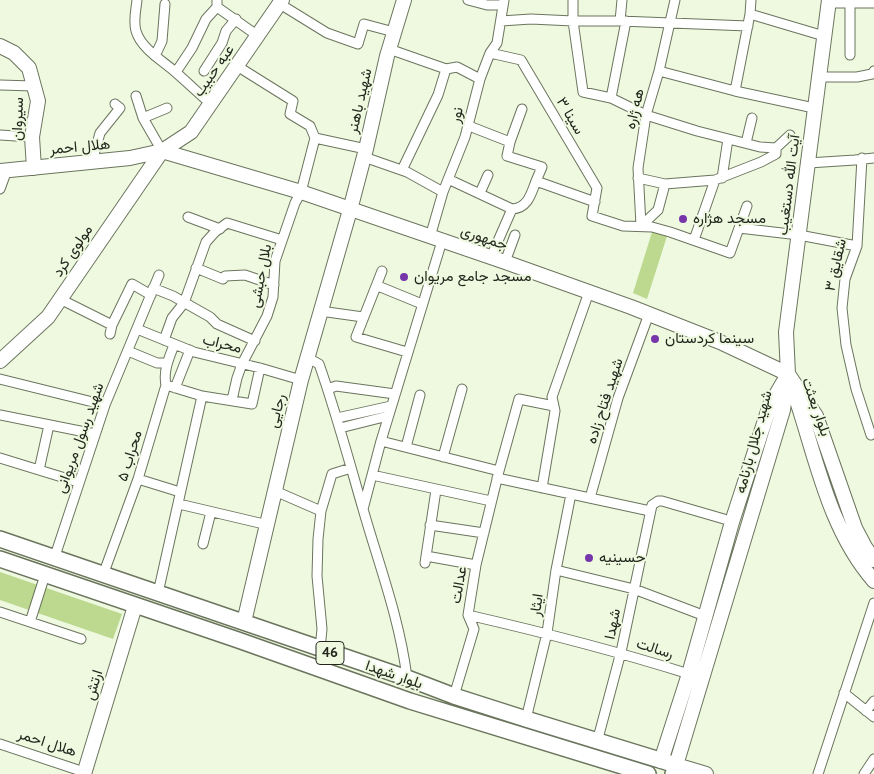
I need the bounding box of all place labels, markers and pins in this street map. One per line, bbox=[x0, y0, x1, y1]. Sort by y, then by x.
place label: مسجد هژاره bbox=[693, 210, 766, 228]
marker: مسجد هژاره bbox=[677, 213, 689, 225]
place label: مسجد جامع مریوان bbox=[414, 268, 531, 286]
marker: مسجد جامع مریوان bbox=[398, 271, 410, 283]
place label: سینما کردستان bbox=[665, 330, 754, 348]
marker: سینما کردستان bbox=[649, 333, 661, 345]
place label: حسینیه bbox=[599, 549, 645, 567]
marker: حسینیه bbox=[583, 552, 595, 564]

